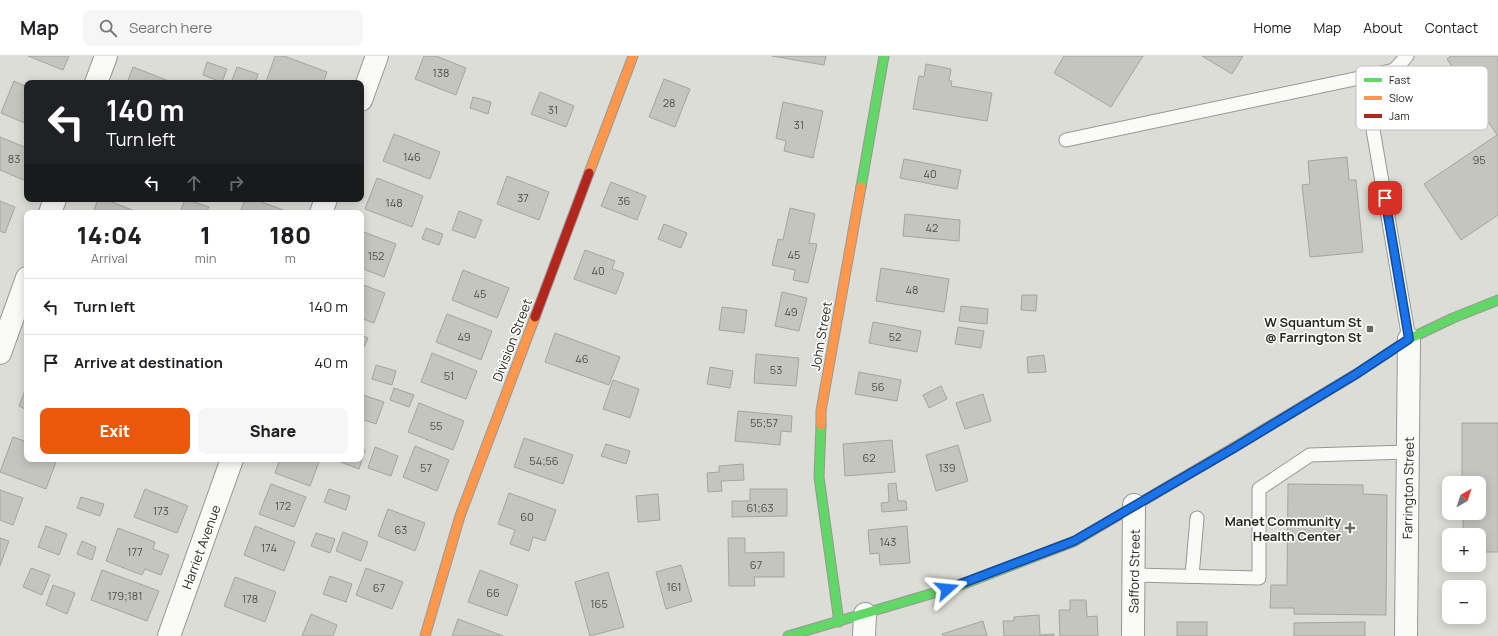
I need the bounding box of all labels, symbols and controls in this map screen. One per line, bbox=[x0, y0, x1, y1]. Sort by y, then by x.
search box bbox=[83, 10, 363, 46]
text: Map bbox=[20, 15, 59, 41]
icon: search bbox=[97, 17, 119, 39]
text: Search here bbox=[129, 17, 212, 38]
text: Home bbox=[1254, 18, 1291, 37]
text: Map bbox=[1313, 18, 1341, 37]
text: About bbox=[1363, 18, 1403, 37]
text: Contact bbox=[1425, 18, 1478, 37]
house number: 138 bbox=[433, 65, 449, 80]
legend bbox=[1356, 66, 1488, 130]
text: Fast bbox=[1389, 72, 1411, 87]
text: Slow bbox=[1389, 90, 1414, 105]
text: 140 m bbox=[106, 91, 185, 129]
house number: 28 bbox=[663, 95, 675, 110]
icon: left bbox=[40, 96, 92, 148]
house number: 31 bbox=[548, 102, 558, 117]
text: Jam bbox=[1389, 108, 1410, 123]
house number: 31 bbox=[794, 117, 804, 132]
text: Turn left bbox=[106, 127, 176, 151]
house number: 146 bbox=[403, 149, 421, 164]
house number: 83 bbox=[8, 151, 20, 166]
house number: 95 bbox=[1472, 152, 1486, 167]
house number: 40 bbox=[923, 166, 937, 181]
icon: left bbox=[141, 172, 163, 194]
icon: ahead bbox=[183, 172, 205, 194]
icon: right bbox=[225, 172, 247, 194]
pin bbox=[1368, 181, 1402, 215]
icon: arrive bbox=[1374, 187, 1396, 209]
house number: 37 bbox=[517, 190, 529, 205]
house number: 36 bbox=[618, 193, 631, 208]
house number: 148 bbox=[385, 195, 403, 210]
text: 14:04 bbox=[77, 218, 142, 251]
text: 1 bbox=[200, 218, 211, 251]
text: 180 bbox=[269, 218, 311, 251]
house number: 42 bbox=[926, 220, 938, 235]
house number: 45 bbox=[788, 247, 800, 262]
house number: 152 bbox=[368, 248, 384, 263]
text: Arrival bbox=[91, 249, 128, 267]
text: min bbox=[195, 249, 216, 267]
text: m bbox=[285, 249, 296, 267]
house number: 40 bbox=[591, 263, 605, 278]
house number: 48 bbox=[906, 282, 918, 297]
house number: 45 bbox=[474, 286, 486, 301]
icon: left bbox=[40, 296, 62, 318]
text: Turn left bbox=[74, 296, 136, 317]
text: 140 m bbox=[308, 296, 348, 317]
street label: Division Street bbox=[488, 296, 536, 384]
street label: John Street bbox=[806, 300, 836, 372]
house number: 49 bbox=[784, 304, 798, 319]
place label: W Squantum St @ Farrington St bbox=[1264, 313, 1362, 346]
marker: W Squantum St @ Farrington St bbox=[1365, 324, 1375, 334]
house number: 49 bbox=[457, 329, 471, 344]
house number: 52 bbox=[889, 329, 901, 344]
house number: 46 bbox=[575, 351, 589, 366]
icon: arrive bbox=[40, 352, 62, 374]
text: Arrive at destination bbox=[74, 352, 223, 373]
text: 40 m bbox=[314, 352, 348, 373]
house number: 53 bbox=[770, 362, 782, 377]
house number: 51 bbox=[444, 368, 454, 383]
house number: 56 bbox=[871, 379, 885, 394]
button: Exit bbox=[40, 408, 190, 454]
button: Share bbox=[198, 408, 348, 454]
house number: 55;57 bbox=[750, 415, 778, 430]
house number: 55 bbox=[430, 418, 442, 433]
street label: Farrington Street bbox=[1398, 437, 1418, 539]
house number: 62 bbox=[862, 450, 876, 465]
house number: 54;56 bbox=[529, 453, 559, 468]
house number: 57 bbox=[420, 460, 432, 475]
house number: 139 bbox=[938, 460, 956, 475]
north arrow bbox=[1442, 476, 1486, 520]
map controls bbox=[1442, 476, 1486, 624]
house number: 172 bbox=[275, 498, 291, 513]
house number: 61;63 bbox=[746, 500, 774, 515]
street label: Harriet Avenue bbox=[177, 502, 225, 592]
house number: 173 bbox=[153, 503, 169, 518]
house number: 60 bbox=[520, 509, 534, 524]
place label: Manet Community Health Center bbox=[1225, 512, 1342, 545]
house number: 63 bbox=[395, 522, 407, 537]
marker: Manet Community Health Center bbox=[1344, 522, 1356, 534]
button: + bbox=[1442, 528, 1486, 572]
street label: Safford Street bbox=[1124, 529, 1144, 613]
house number: 143 bbox=[880, 534, 896, 549]
house number: 174 bbox=[261, 540, 277, 555]
house number: 177 bbox=[127, 544, 143, 559]
house number: 67 bbox=[750, 557, 762, 572]
position arrow bbox=[926, 568, 968, 610]
house number: 161 bbox=[666, 579, 682, 594]
house number: 67 bbox=[373, 580, 385, 595]
button: − bbox=[1442, 580, 1486, 624]
house number: 66 bbox=[486, 585, 500, 600]
house number: 179;181 bbox=[108, 588, 142, 603]
house number: 178 bbox=[242, 591, 258, 606]
house number: 165 bbox=[590, 596, 608, 611]

